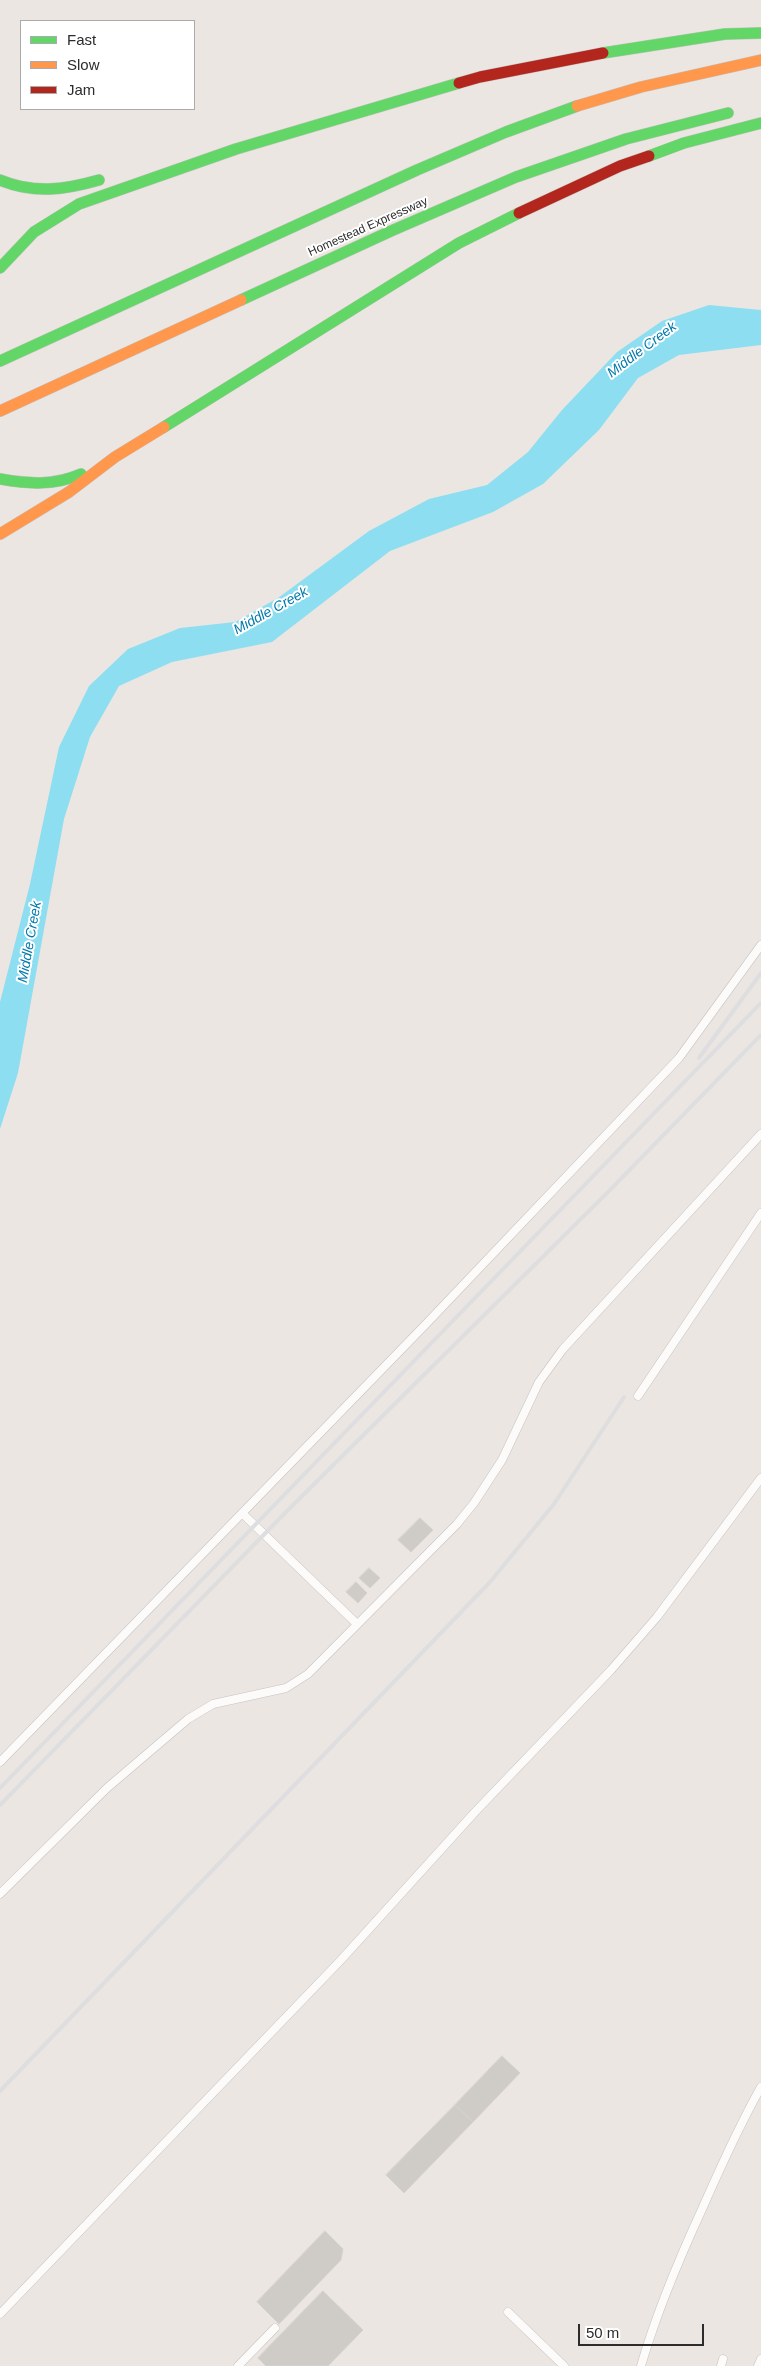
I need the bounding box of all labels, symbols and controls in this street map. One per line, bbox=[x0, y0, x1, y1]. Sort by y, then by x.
legend bbox=[20, 20, 195, 110]
text: Fast bbox=[67, 31, 96, 48]
text: Slow bbox=[67, 56, 100, 73]
text: Jam bbox=[67, 81, 95, 98]
street label: Homestead Expressway bbox=[306, 194, 430, 260]
water label: Middle Creek bbox=[604, 318, 680, 382]
water label: Middle Creek bbox=[231, 584, 311, 638]
water label: Middle Creek bbox=[15, 900, 45, 984]
scale bar bbox=[581, 2314, 707, 2346]
text: 50 m bbox=[586, 2324, 619, 2341]

